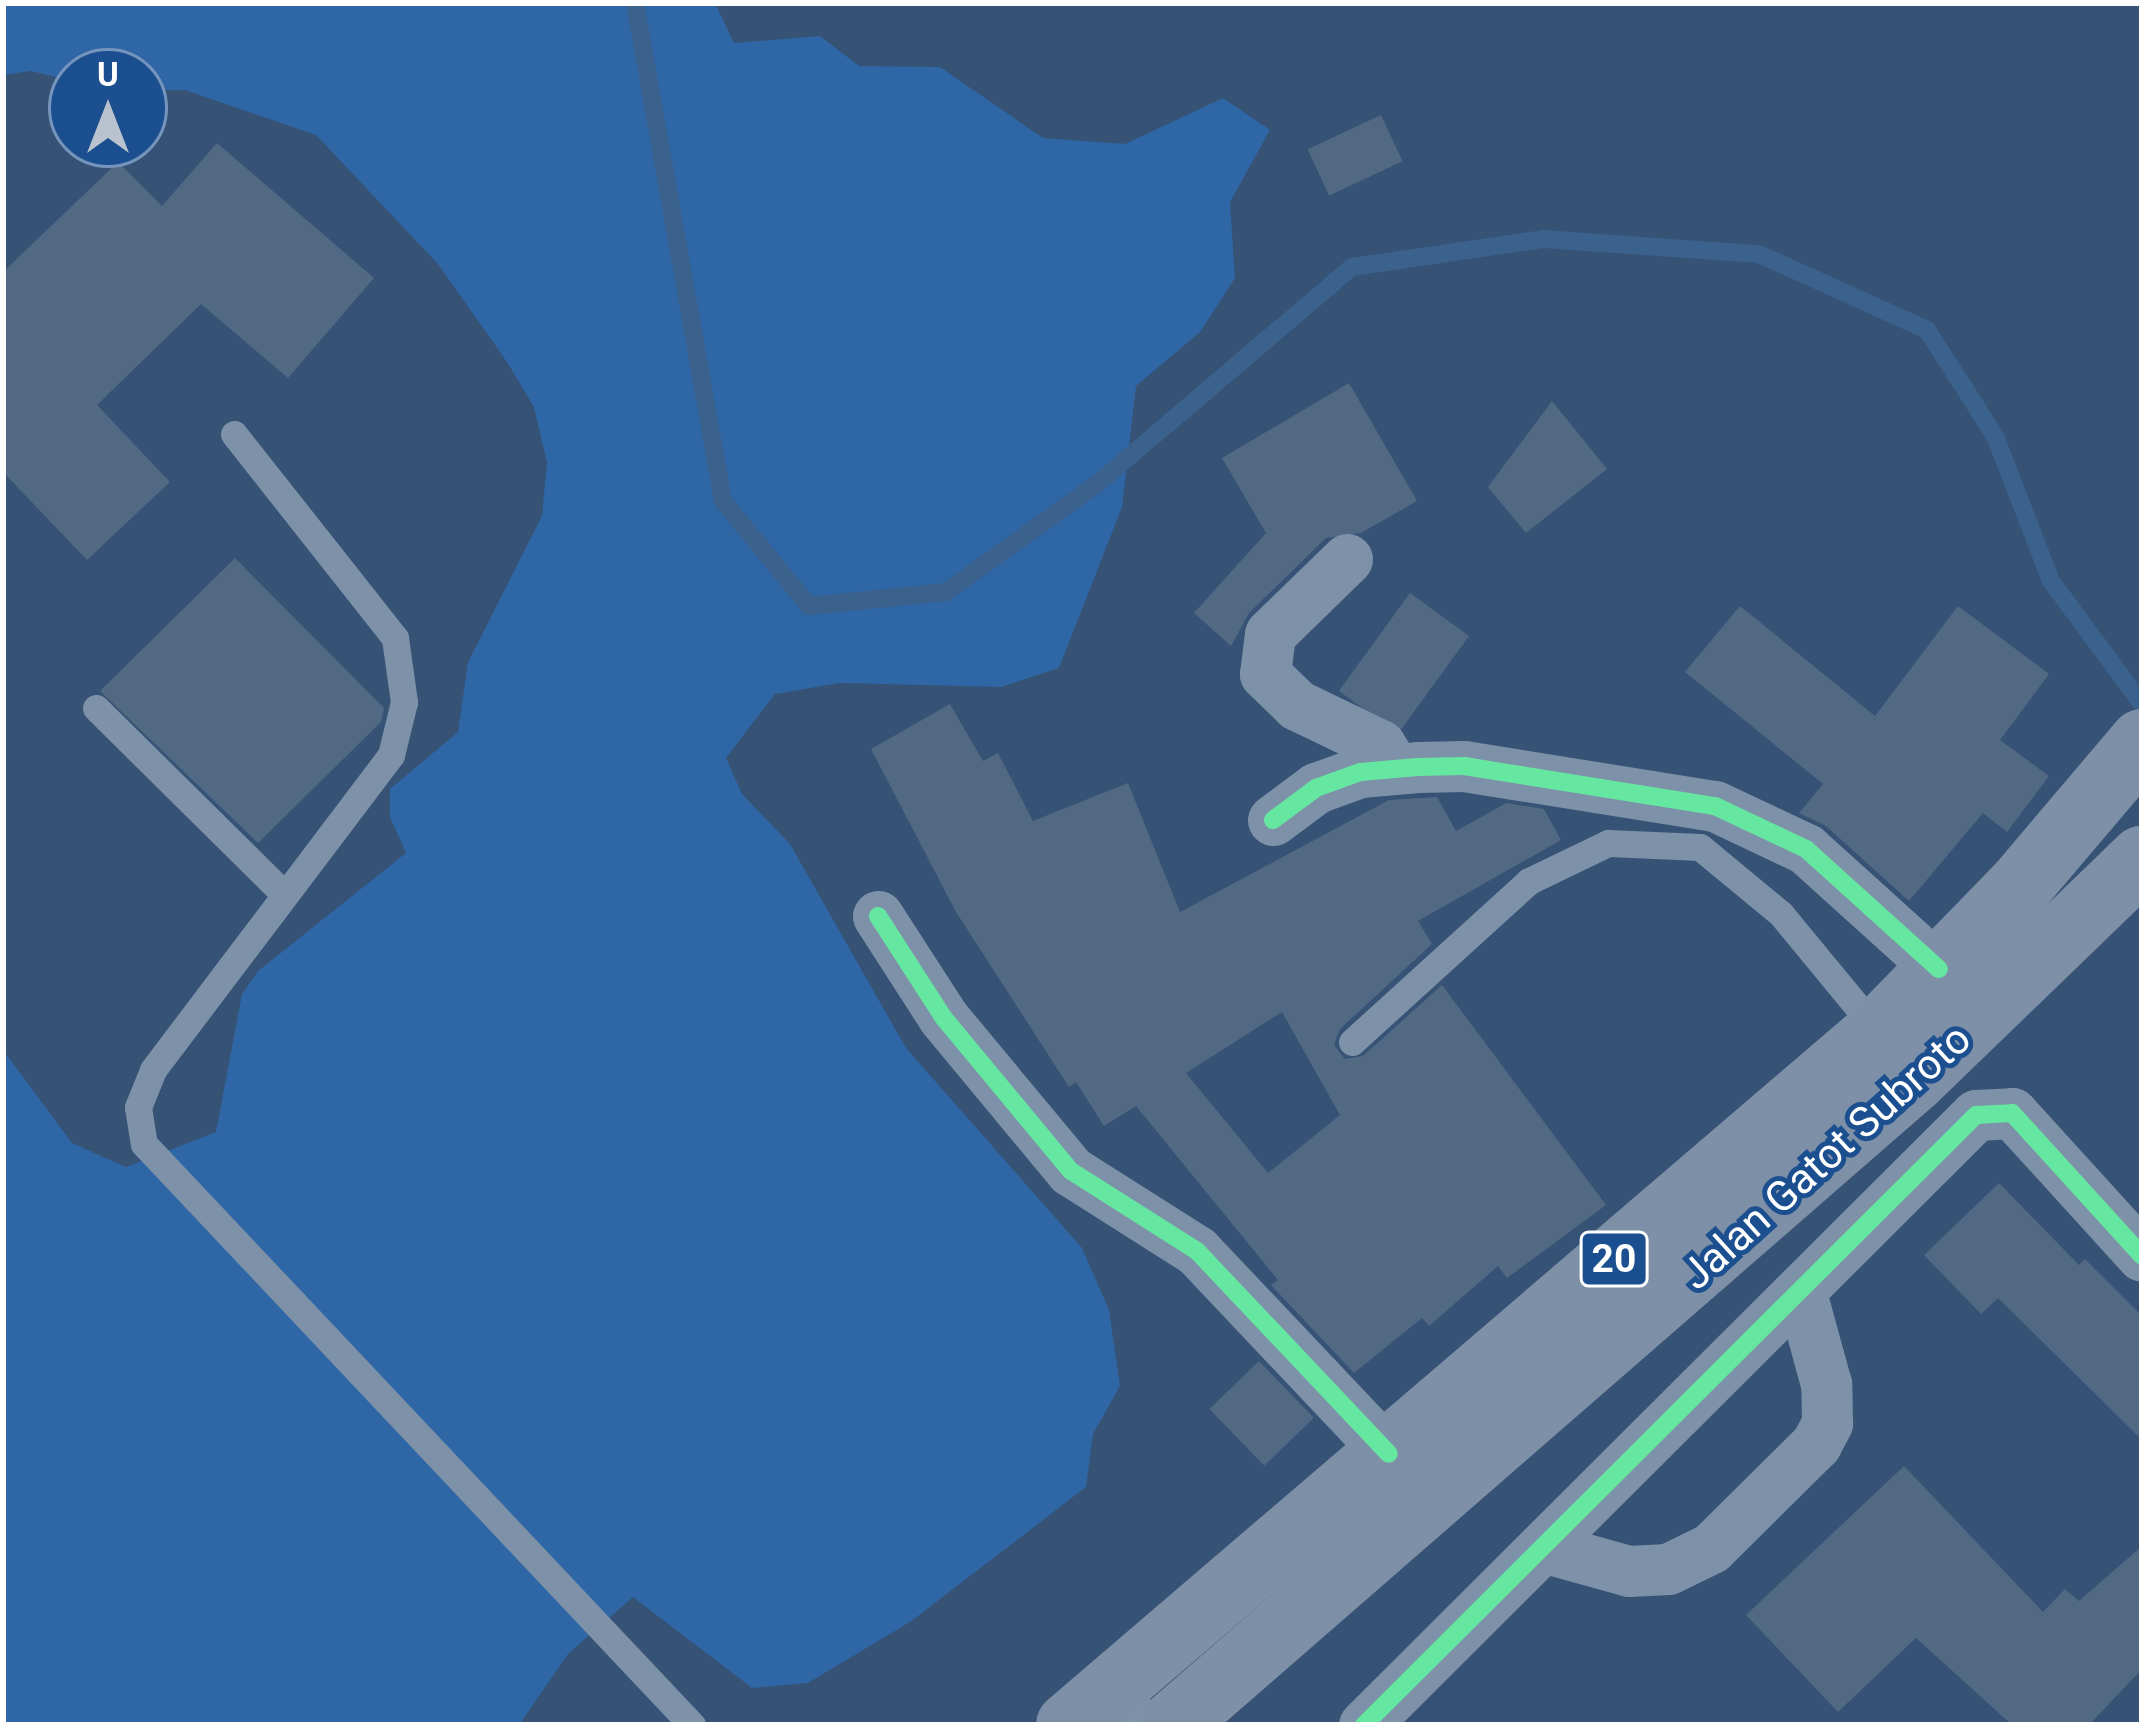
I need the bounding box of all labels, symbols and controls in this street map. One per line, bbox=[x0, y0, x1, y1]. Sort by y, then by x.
north arrow bbox=[48, 48, 168, 168]
text: U bbox=[97, 55, 119, 94]
street label: Jalan Gatot Subroto bbox=[1671, 1014, 1981, 1300]
road number: 20 bbox=[1578, 1226, 1650, 1292]

